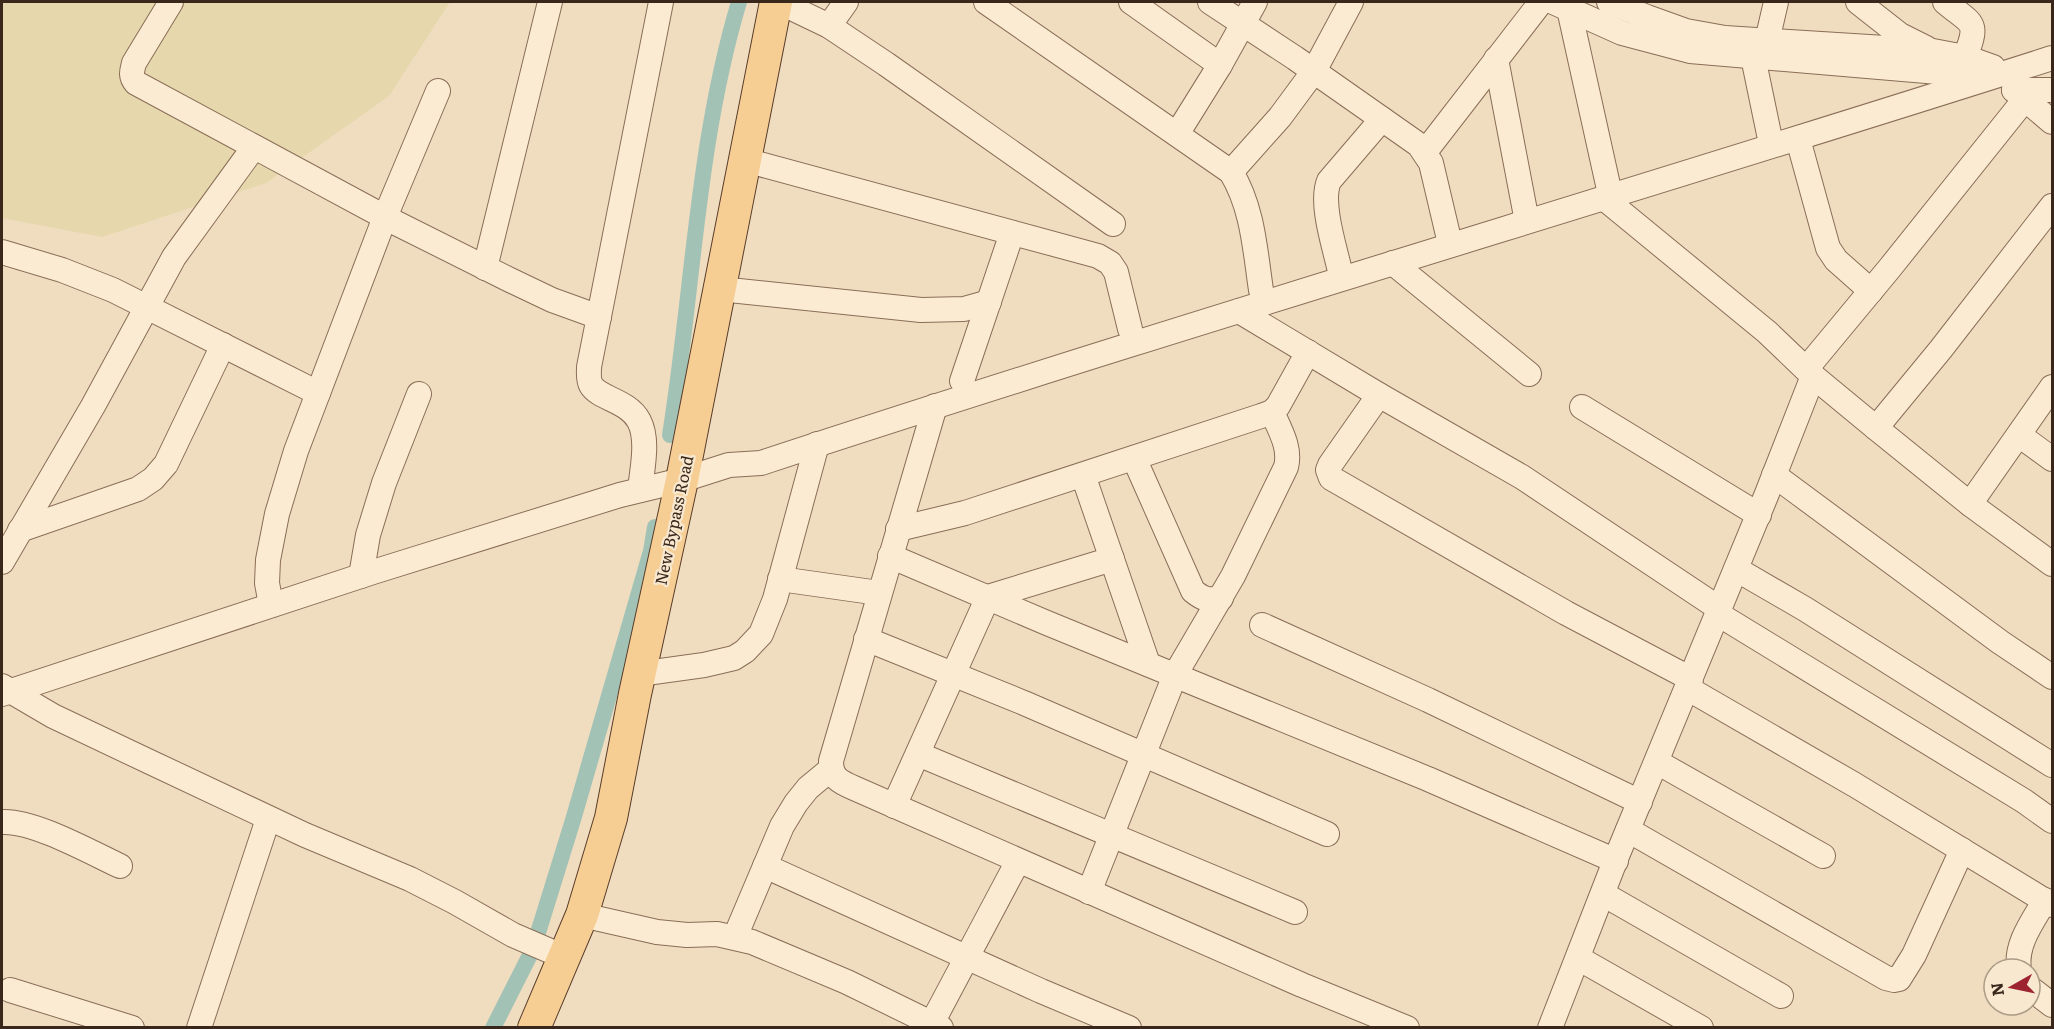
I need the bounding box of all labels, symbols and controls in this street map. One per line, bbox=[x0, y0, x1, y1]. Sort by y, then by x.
street label: New Bypass Road bbox=[648, 453, 698, 587]
north arrow bbox=[1982, 957, 2042, 1017]
text: N bbox=[1983, 981, 2009, 998]

